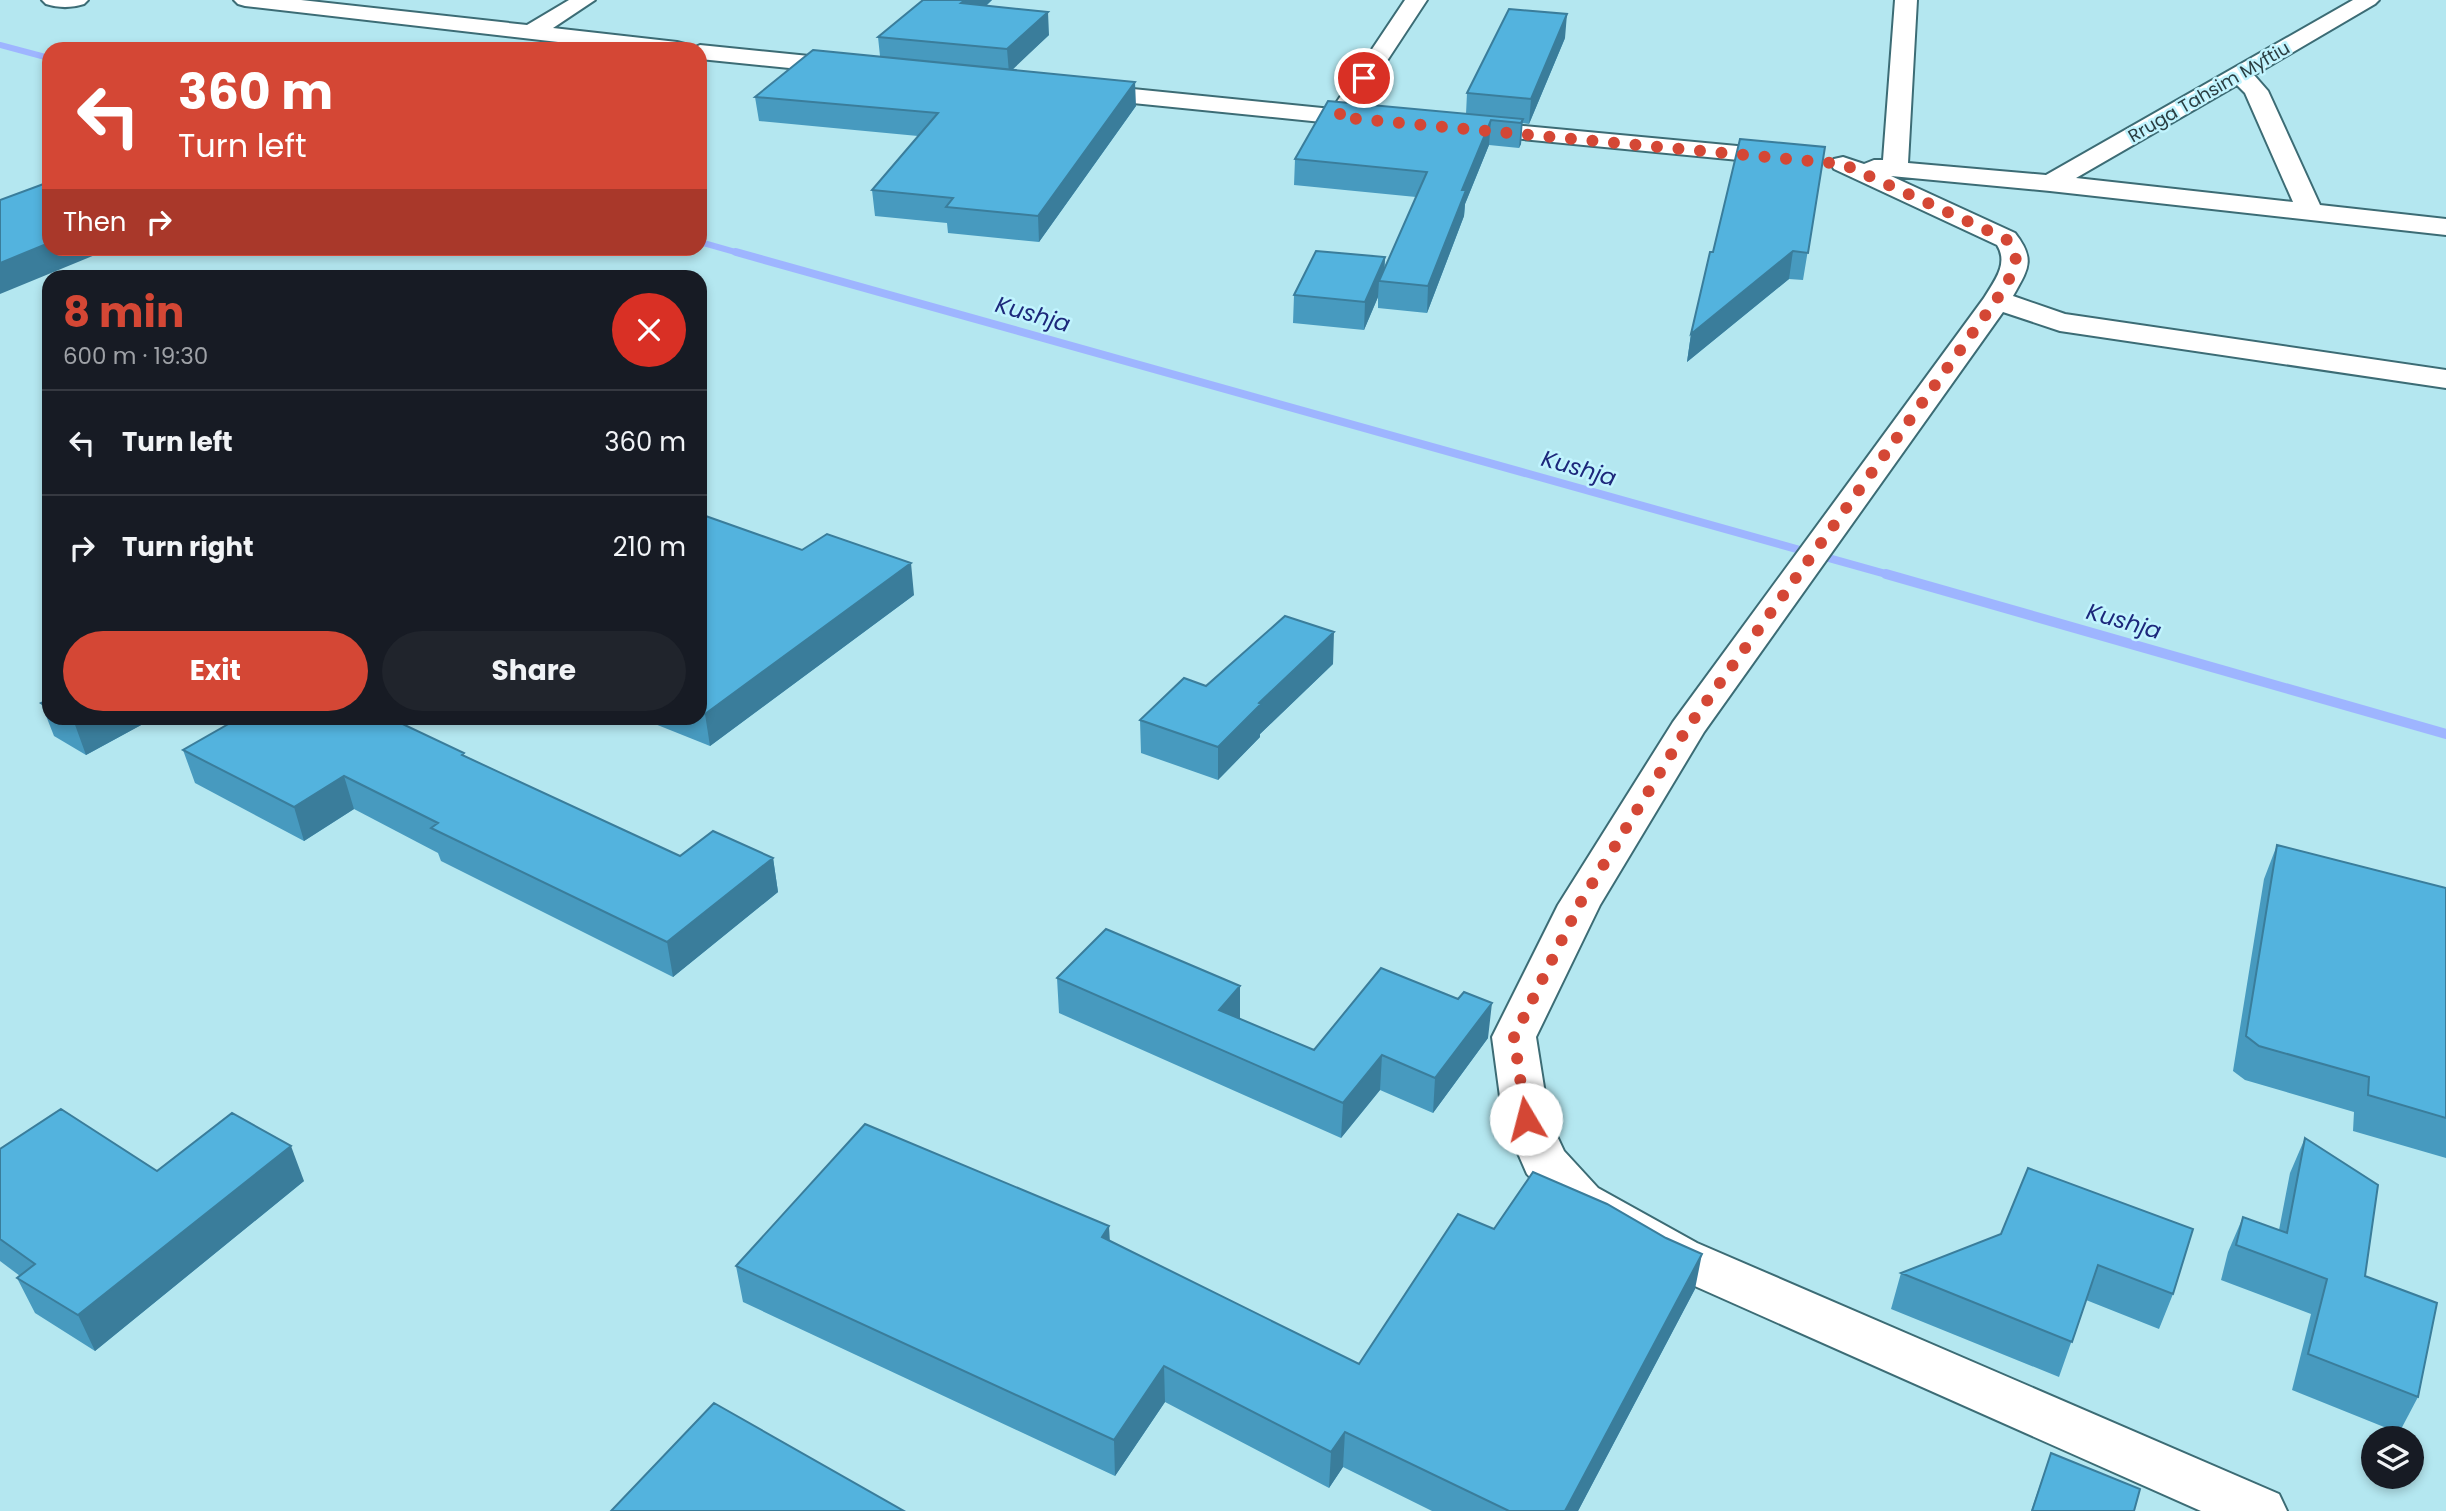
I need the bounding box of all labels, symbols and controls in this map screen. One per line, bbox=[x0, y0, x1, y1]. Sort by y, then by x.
street label: Rruga Tahsim Myftiu bbox=[2123, 35, 2294, 148]
pin bbox=[1334, 48, 1394, 108]
text: 360 m bbox=[178, 58, 333, 126]
icon: arrive bbox=[1345, 59, 1383, 97]
icon: left bbox=[63, 70, 154, 161]
text: Turn left bbox=[178, 123, 307, 168]
icon: right bbox=[140, 203, 178, 241]
text: Then bbox=[63, 204, 126, 240]
text: 8 min bbox=[63, 283, 184, 342]
water label: Kushja bbox=[992, 288, 1074, 340]
button: close bbox=[612, 293, 686, 367]
text: 600 m · 19:30 bbox=[63, 340, 208, 372]
icon: left bbox=[63, 424, 101, 462]
text: Turn left bbox=[122, 424, 233, 460]
text: 360 m bbox=[604, 424, 686, 460]
water label: Kushja bbox=[1538, 442, 1620, 494]
icon: right bbox=[63, 529, 101, 567]
text: Turn right bbox=[122, 529, 254, 565]
text: 210 m bbox=[613, 529, 686, 565]
water label: Kushja bbox=[2083, 595, 2165, 647]
button: Exit bbox=[63, 631, 368, 711]
button: Share bbox=[382, 631, 686, 711]
position arrow bbox=[1489, 1082, 1563, 1156]
map controls bbox=[2361, 1426, 2424, 1489]
button: layers bbox=[2361, 1426, 2424, 1489]

